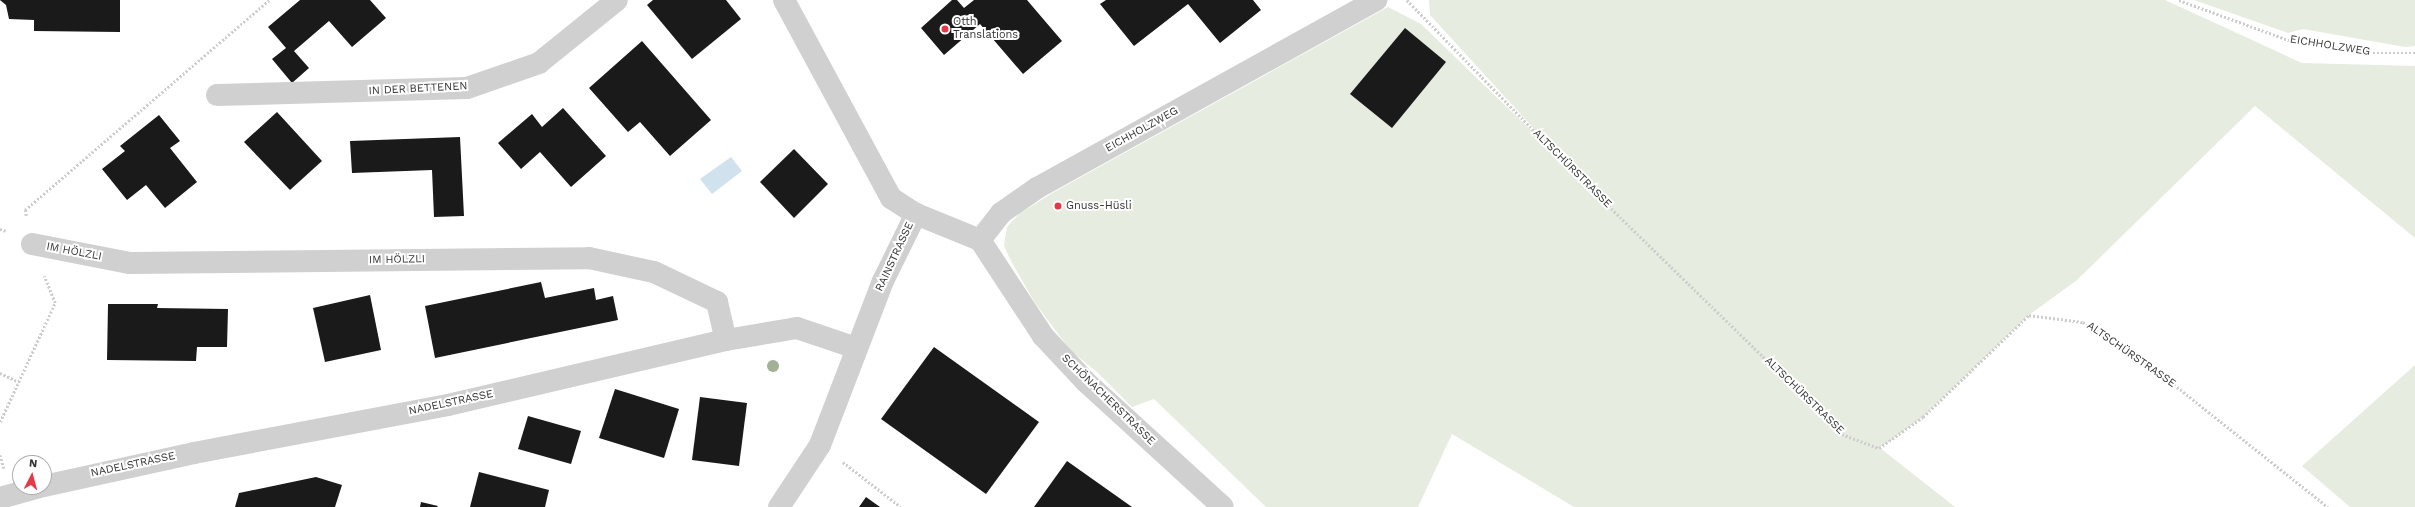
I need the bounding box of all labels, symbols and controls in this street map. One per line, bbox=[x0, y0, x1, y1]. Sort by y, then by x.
place label: Otth Translations bbox=[953, 16, 1018, 42]
marker: Otth Translations bbox=[940, 24, 950, 34]
street label: EICHHOLZWEG bbox=[2289, 33, 2371, 59]
street label: IN DER BETTENEN bbox=[368, 80, 468, 98]
street label: EICHHOLZWEG bbox=[1103, 105, 1181, 155]
street label: ALTSCHÜRSTRASSE bbox=[1530, 127, 1614, 211]
place label: Gnuss-Hüsli bbox=[1066, 199, 1132, 213]
marker: Gnuss-Hüsli bbox=[1053, 201, 1063, 211]
street label: RAINSTRASSE bbox=[873, 220, 917, 294]
street label: IM HÖLZLI bbox=[45, 240, 103, 264]
street label: IM HÖLZLI bbox=[369, 253, 425, 267]
street label: ALTSCHÜRSTRASSE bbox=[2084, 319, 2178, 391]
street label: SCHÖNACHERSTRASSE bbox=[1058, 352, 1158, 448]
street label: ALTSCHÜRSTRASSE bbox=[1761, 355, 1847, 437]
street label: NADELSTRASSE bbox=[408, 388, 494, 418]
street label: NADELSTRASSE bbox=[90, 450, 176, 480]
north arrow bbox=[12, 455, 52, 495]
text: N bbox=[28, 457, 38, 470]

